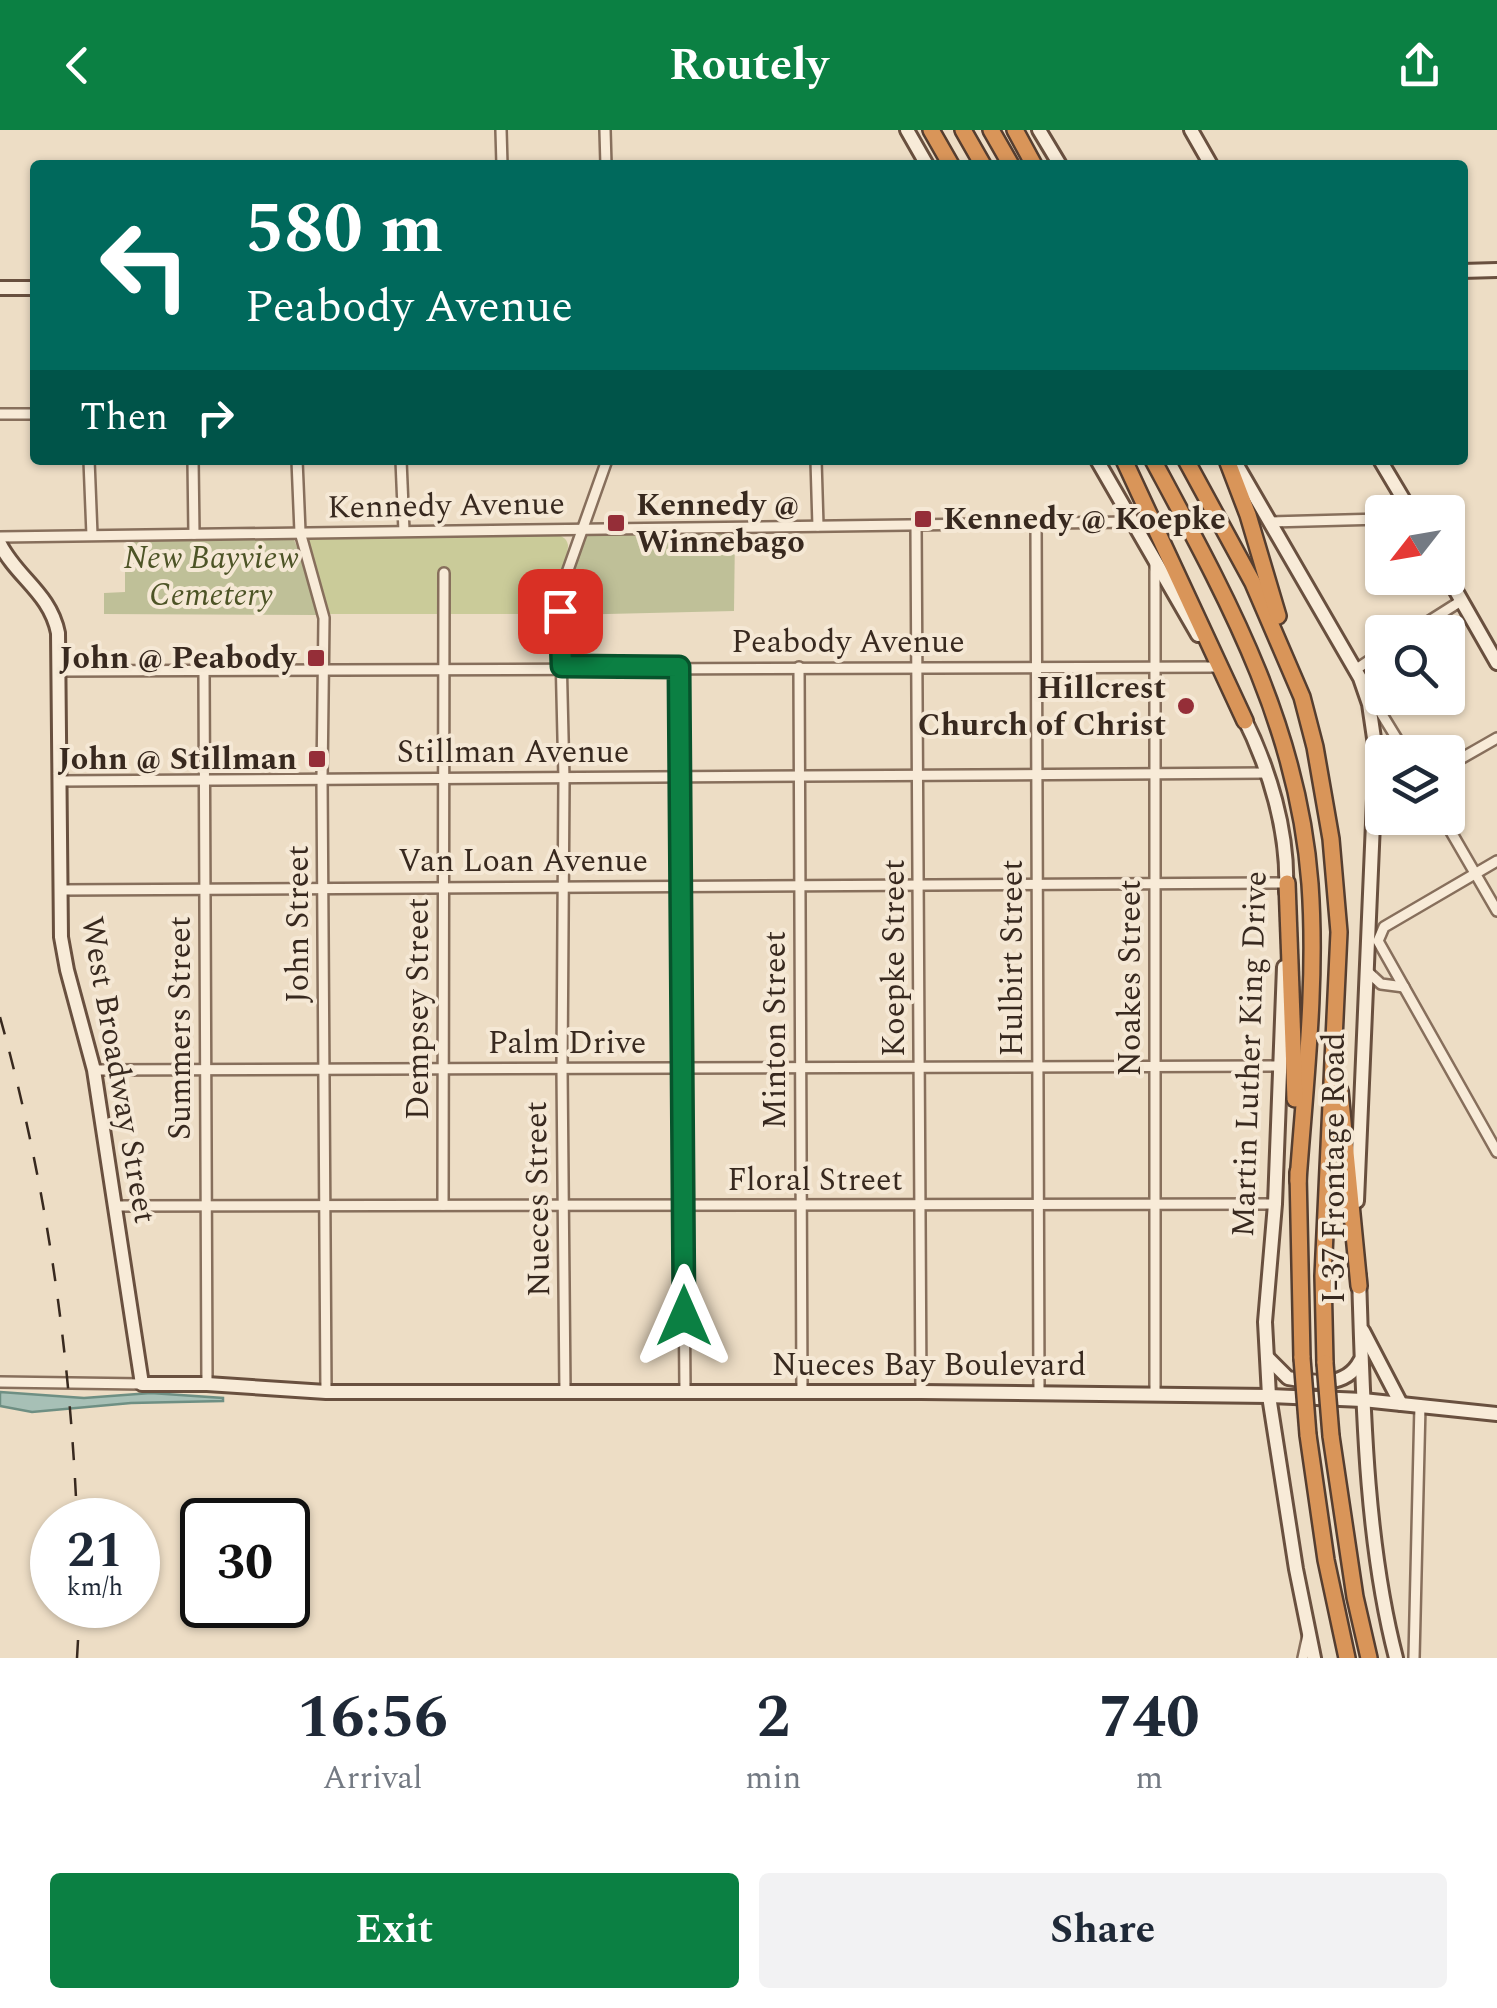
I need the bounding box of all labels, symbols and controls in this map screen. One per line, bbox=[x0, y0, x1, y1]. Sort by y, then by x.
text: Routely bbox=[669, 31, 828, 100]
icon: back bbox=[50, 38, 105, 93]
icon: share bbox=[1392, 38, 1447, 93]
text: 580 m bbox=[245, 177, 443, 283]
icon: left bbox=[80, 200, 210, 330]
text: Peabody Avenue bbox=[245, 273, 573, 342]
text: Then bbox=[80, 389, 168, 447]
icon: right bbox=[188, 390, 243, 445]
street label: Kennedy Avenue bbox=[327, 479, 565, 533]
place label: Kennedy @ Winnebago bbox=[636, 481, 805, 567]
place label: Kennedy @ Koepke bbox=[943, 495, 1226, 544]
north arrow bbox=[1365, 495, 1465, 595]
map controls bbox=[1365, 495, 1465, 835]
marker: Kennedy @ Koepke bbox=[912, 508, 934, 530]
marker: Kennedy @ Winnebago bbox=[605, 512, 627, 534]
park label: New Bayview Cemetery bbox=[123, 534, 299, 620]
pin bbox=[518, 569, 603, 654]
icon: arrive bbox=[533, 584, 588, 639]
button: search bbox=[1365, 615, 1465, 715]
street label: Peabody Avenue bbox=[731, 618, 965, 667]
place label: John @ Peabody bbox=[59, 634, 298, 683]
marker: John @ Peabody bbox=[305, 647, 327, 669]
place label: Hillcrest Church of Christ bbox=[918, 664, 1166, 750]
marker: Hillcrest Church of Christ bbox=[1175, 695, 1197, 717]
street label: Stillman Avenue bbox=[397, 728, 629, 777]
place label: John @ Stillman bbox=[57, 735, 297, 784]
button: layers bbox=[1365, 735, 1465, 835]
marker: John @ Stillman bbox=[306, 748, 328, 770]
street label: Van Loan Avenue bbox=[398, 837, 648, 886]
street label: John Street bbox=[274, 845, 323, 1003]
street label: Koepke Street bbox=[870, 859, 919, 1057]
street label: Hulbirt Street bbox=[988, 859, 1037, 1057]
street label: Martin Luther King Drive bbox=[1219, 870, 1281, 1238]
street label: Noakes Street bbox=[1106, 880, 1155, 1077]
street label: Dempsey Street bbox=[394, 898, 443, 1120]
street label: West Broadway Street bbox=[67, 913, 169, 1227]
street label: Summers Street bbox=[156, 916, 205, 1140]
street label: Minton Street bbox=[751, 931, 800, 1129]
street label: Palm Drive bbox=[488, 1019, 646, 1068]
street label: I-37 Frontage Road bbox=[1310, 1032, 1359, 1304]
street label: Nueces Street bbox=[512, 1101, 564, 1297]
street label: Floral Street bbox=[727, 1156, 903, 1205]
position arrow bbox=[632, 1264, 736, 1368]
street label: Nueces Bay Boulevard bbox=[772, 1341, 1086, 1390]
speed limit sign: 30 bbox=[180, 1498, 310, 1628]
text: 21 bbox=[67, 1513, 123, 1589]
text: km/h bbox=[67, 1569, 123, 1607]
text: 16:56 bbox=[297, 1672, 448, 1764]
text: 2 bbox=[757, 1672, 790, 1764]
text: 740 bbox=[1099, 1672, 1200, 1764]
text: Arrival bbox=[323, 1754, 423, 1803]
text: min bbox=[745, 1754, 801, 1803]
text: m bbox=[1135, 1754, 1163, 1803]
button: Exit bbox=[50, 1873, 739, 1988]
button: Share bbox=[759, 1873, 1447, 1988]

